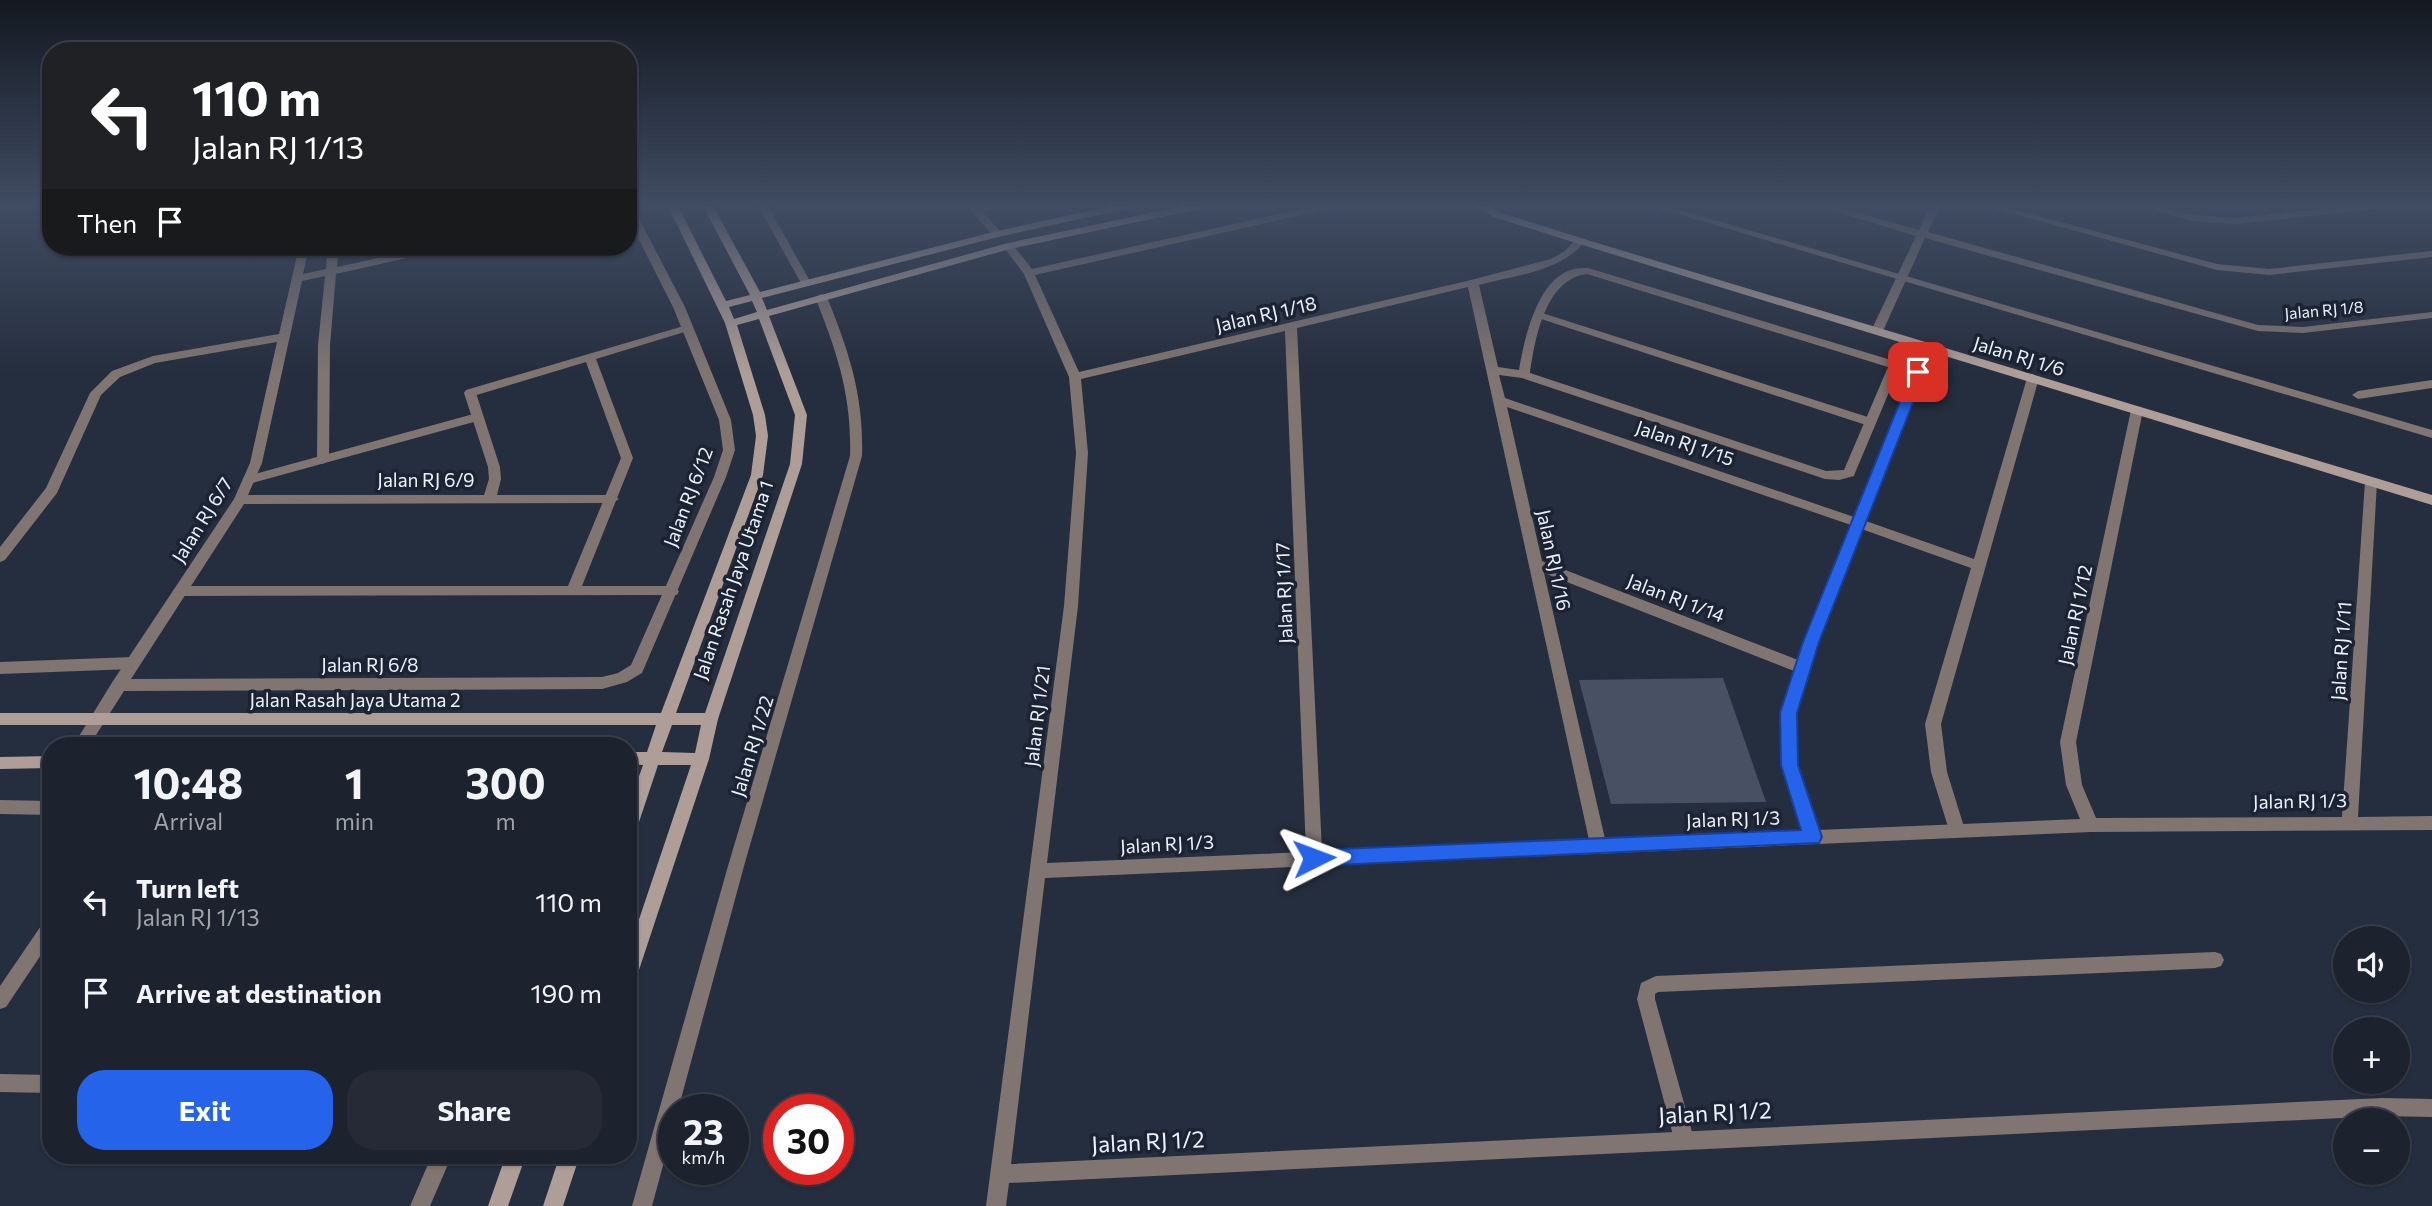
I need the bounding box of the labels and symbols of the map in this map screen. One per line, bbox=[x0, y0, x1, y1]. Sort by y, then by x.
street label: Jalan RJ 1/18 bbox=[1213, 291, 1319, 336]
street label: Jalan RJ 1/8 bbox=[2284, 297, 2364, 322]
street label: Jalan RJ 1/6 bbox=[1971, 331, 2068, 380]
pin bbox=[1888, 342, 1948, 402]
street label: Jalan RJ 1/15 bbox=[1633, 415, 1737, 470]
street label: Jalan RJ 6/12 bbox=[658, 444, 717, 550]
street label: Jalan RJ 6/9 bbox=[377, 468, 475, 491]
street label: Jalan RJ 6/7 bbox=[166, 473, 237, 567]
street label: Jalan Rasah Jaya Utama 1 bbox=[688, 477, 777, 682]
street label: Jalan RJ 1/16 bbox=[1533, 507, 1576, 613]
street label: Jalan RJ 1/17 bbox=[1270, 542, 1297, 644]
street label: Jalan RJ 1/12 bbox=[2053, 563, 2096, 667]
street label: Jalan RJ 1/14 bbox=[1624, 568, 1728, 627]
street label: Jalan RJ 1/11 bbox=[2326, 601, 2355, 701]
street label: Jalan RJ 6/8 bbox=[321, 653, 419, 676]
street label: Jalan RJ 1/21 bbox=[1019, 664, 1054, 768]
street label: Jalan Rasah Jaya Utama 2 bbox=[249, 688, 461, 711]
street label: Jalan RJ 1/22 bbox=[725, 693, 778, 799]
street label: Jalan RJ 1/3 bbox=[2253, 788, 2347, 813]
street label: Jalan RJ 1/3 bbox=[1686, 805, 1780, 832]
position arrow bbox=[1277, 821, 1351, 895]
street label: Jalan RJ 1/3 bbox=[1119, 830, 1215, 857]
speed limit sign: 30 bbox=[763, 1094, 854, 1185]
street label: Jalan RJ 1/2 bbox=[1658, 1095, 1772, 1129]
street label: Jalan RJ 1/2 bbox=[1091, 1124, 1205, 1158]

